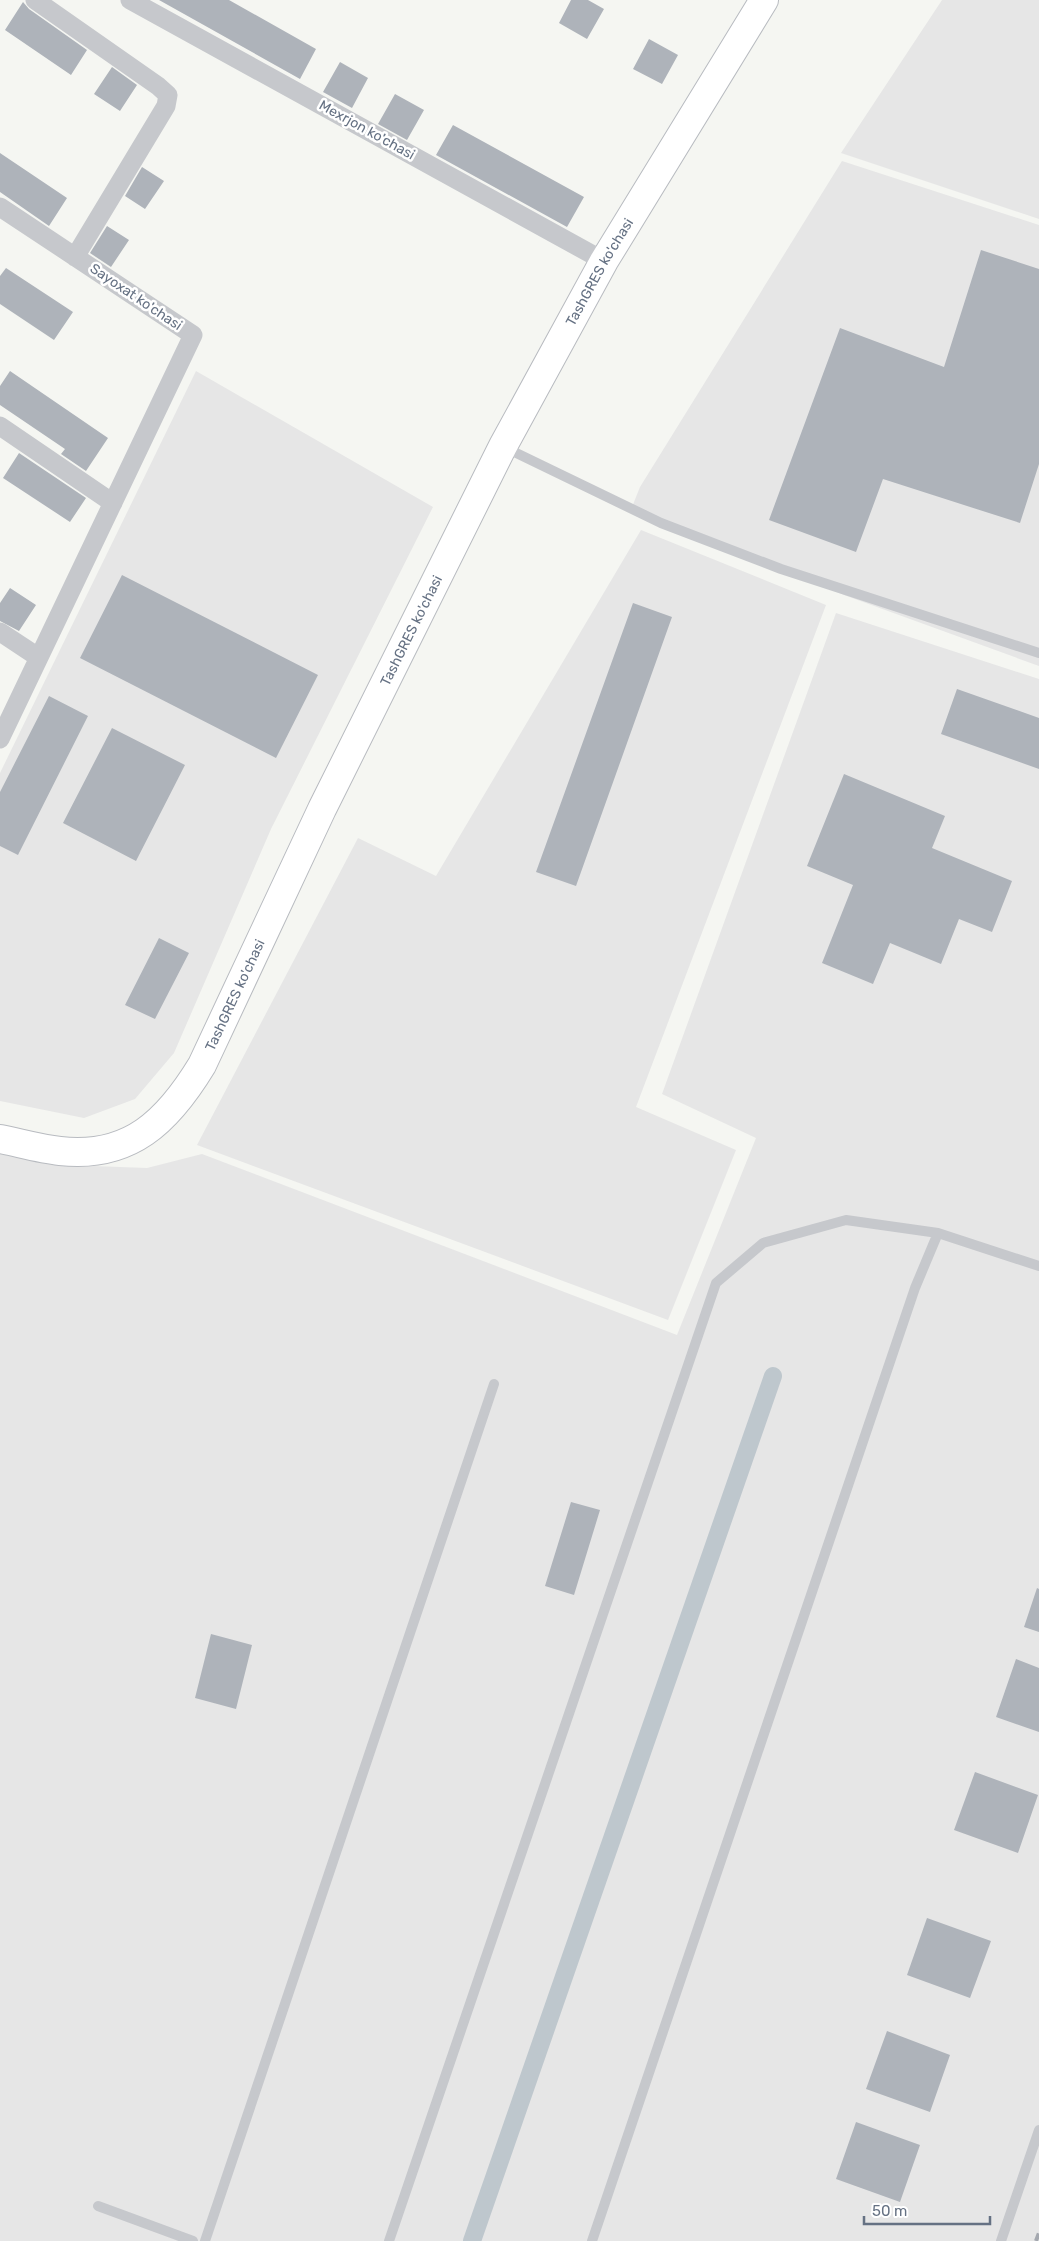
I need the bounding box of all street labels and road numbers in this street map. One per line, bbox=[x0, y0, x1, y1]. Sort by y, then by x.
street label: Mexrjon ko'chasi bbox=[316, 97, 418, 163]
street label: TashGRES ko'chasi bbox=[562, 215, 637, 329]
street label: Sayoxat ko'chasi bbox=[87, 260, 185, 334]
street label: TashGRES ko'chasi bbox=[376, 572, 446, 688]
street label: TashGRES ko'chasi bbox=[201, 937, 268, 1054]

